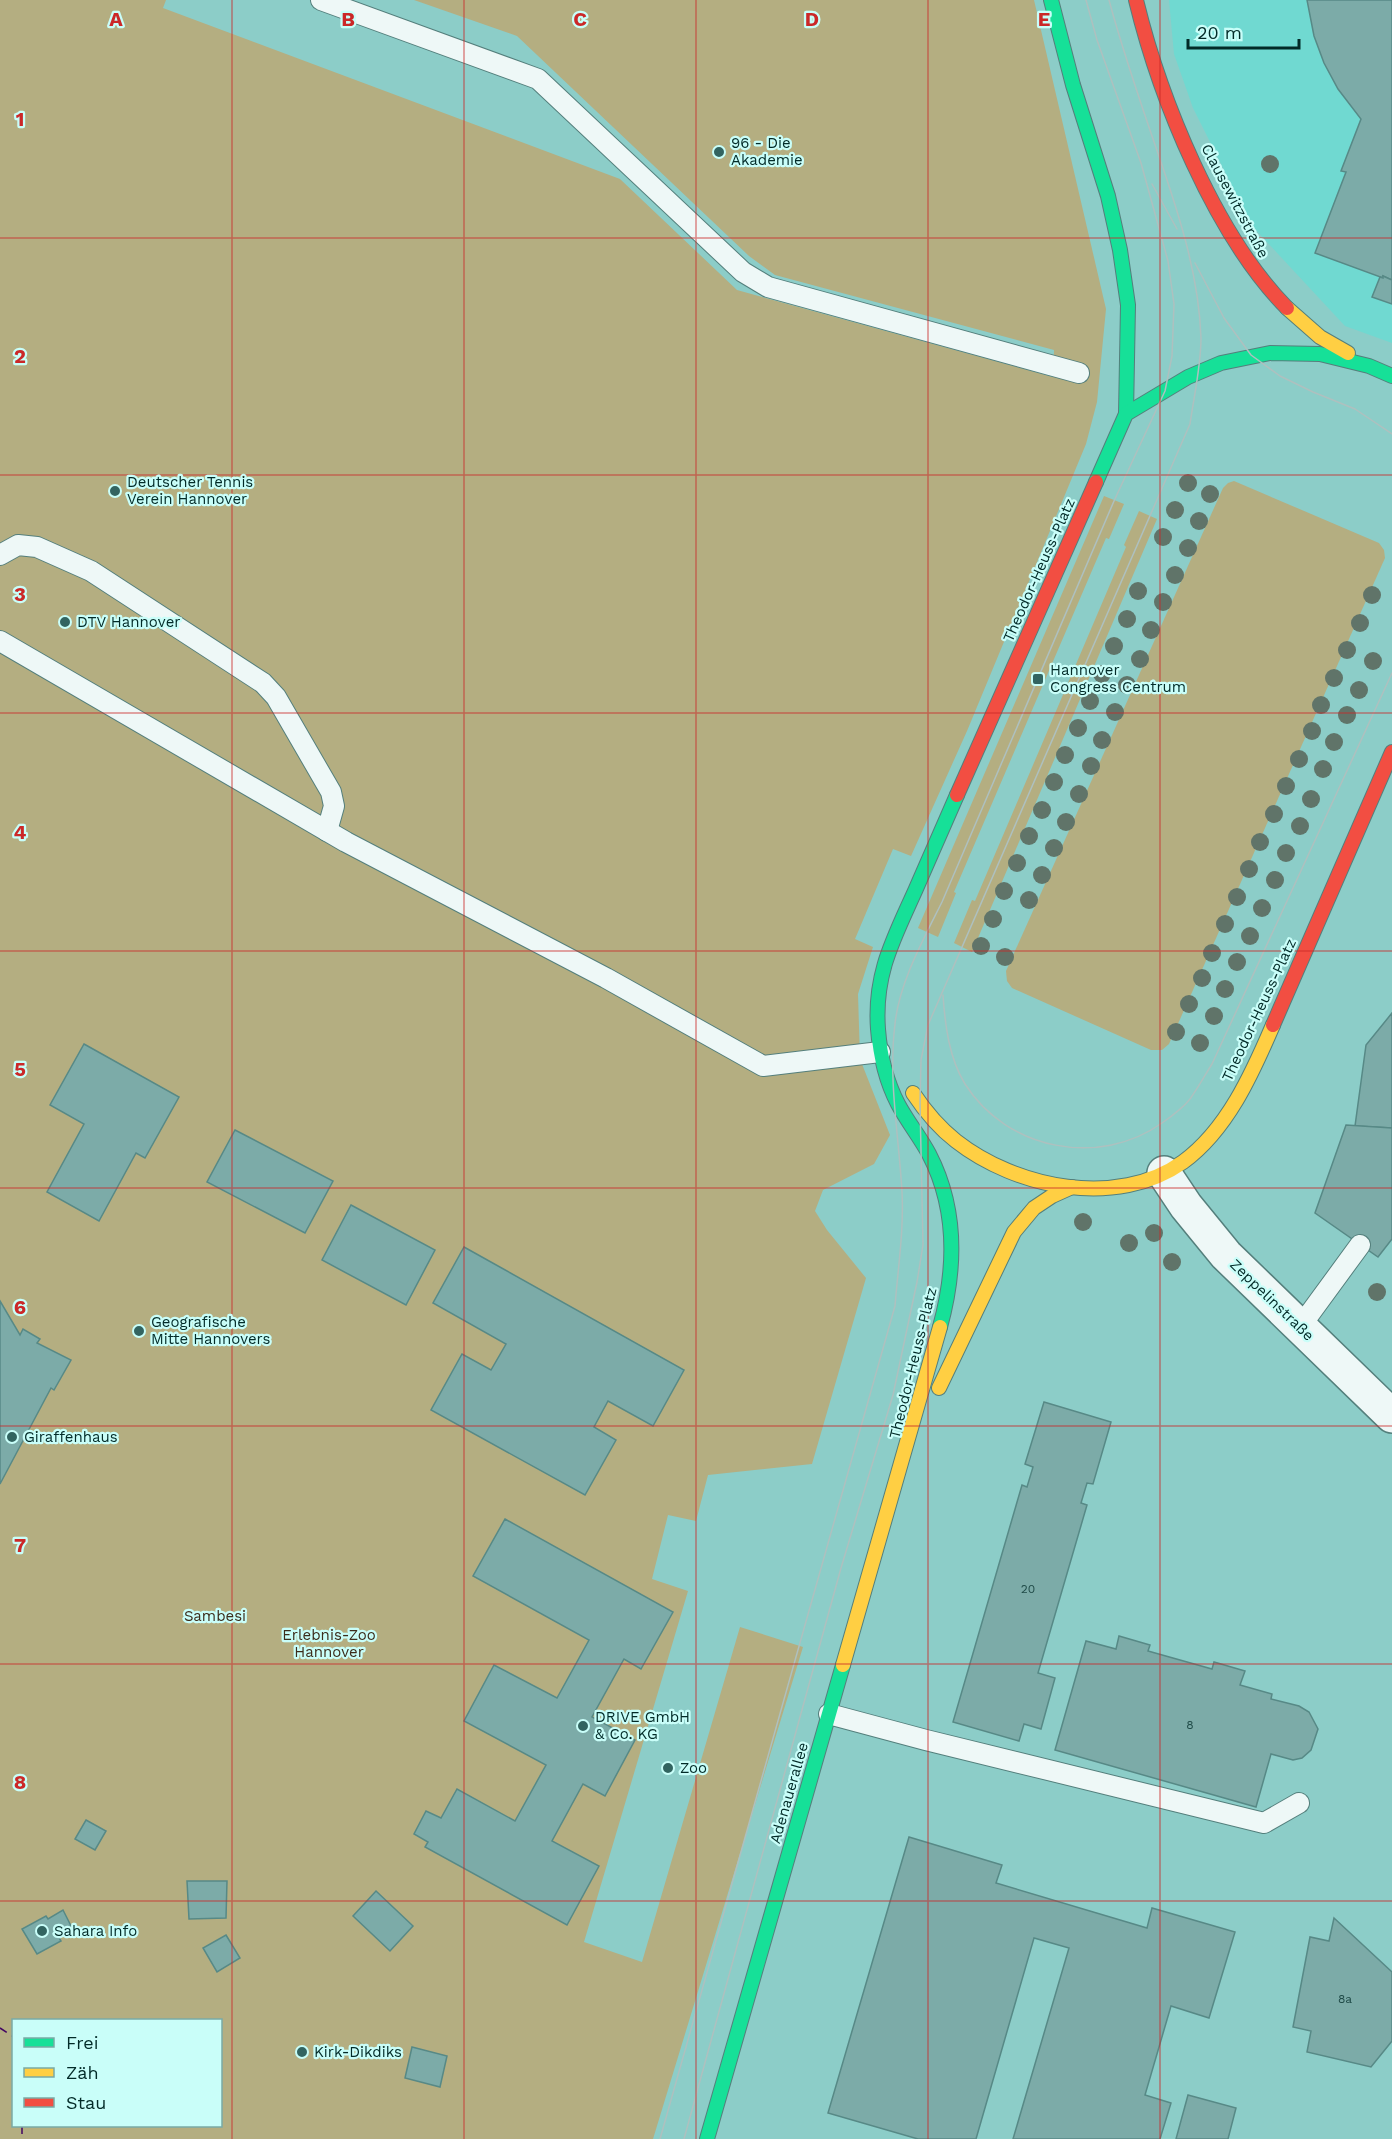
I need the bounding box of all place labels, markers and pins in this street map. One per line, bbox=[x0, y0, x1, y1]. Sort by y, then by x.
place label: 96 - Die Akademie bbox=[731, 134, 803, 169]
marker: 96 - Die Akademie bbox=[712, 145, 726, 159]
place label: Deutscher Tennis Verein Hannover bbox=[127, 473, 253, 508]
marker: Deutscher Tennis Verein Hannover bbox=[108, 484, 122, 498]
place label: DTV Hannover bbox=[77, 613, 180, 631]
marker: DTV Hannover bbox=[58, 615, 72, 629]
place label: Hannover Congress Centrum bbox=[1050, 661, 1186, 696]
marker: Hannover Congress Centrum bbox=[1031, 672, 1045, 686]
place label: Geografische Mitte Hannovers bbox=[151, 1313, 270, 1348]
marker: Geografische Mitte Hannovers bbox=[132, 1324, 146, 1338]
place label: Giraffenhaus bbox=[24, 1428, 118, 1446]
marker: Giraffenhaus bbox=[5, 1430, 19, 1444]
place label: DRIVE GmbH & Co. KG bbox=[595, 1708, 690, 1743]
marker: DRIVE GmbH & Co. KG bbox=[576, 1719, 590, 1733]
place label: Zoo bbox=[680, 1759, 707, 1777]
marker: Zoo bbox=[661, 1761, 675, 1775]
place label: Sahara Info bbox=[54, 1922, 137, 1940]
marker: Sahara Info bbox=[35, 1924, 49, 1938]
place label: Kirk-Dikdiks bbox=[314, 2043, 402, 2061]
marker: Kirk-Dikdiks bbox=[295, 2045, 309, 2059]

